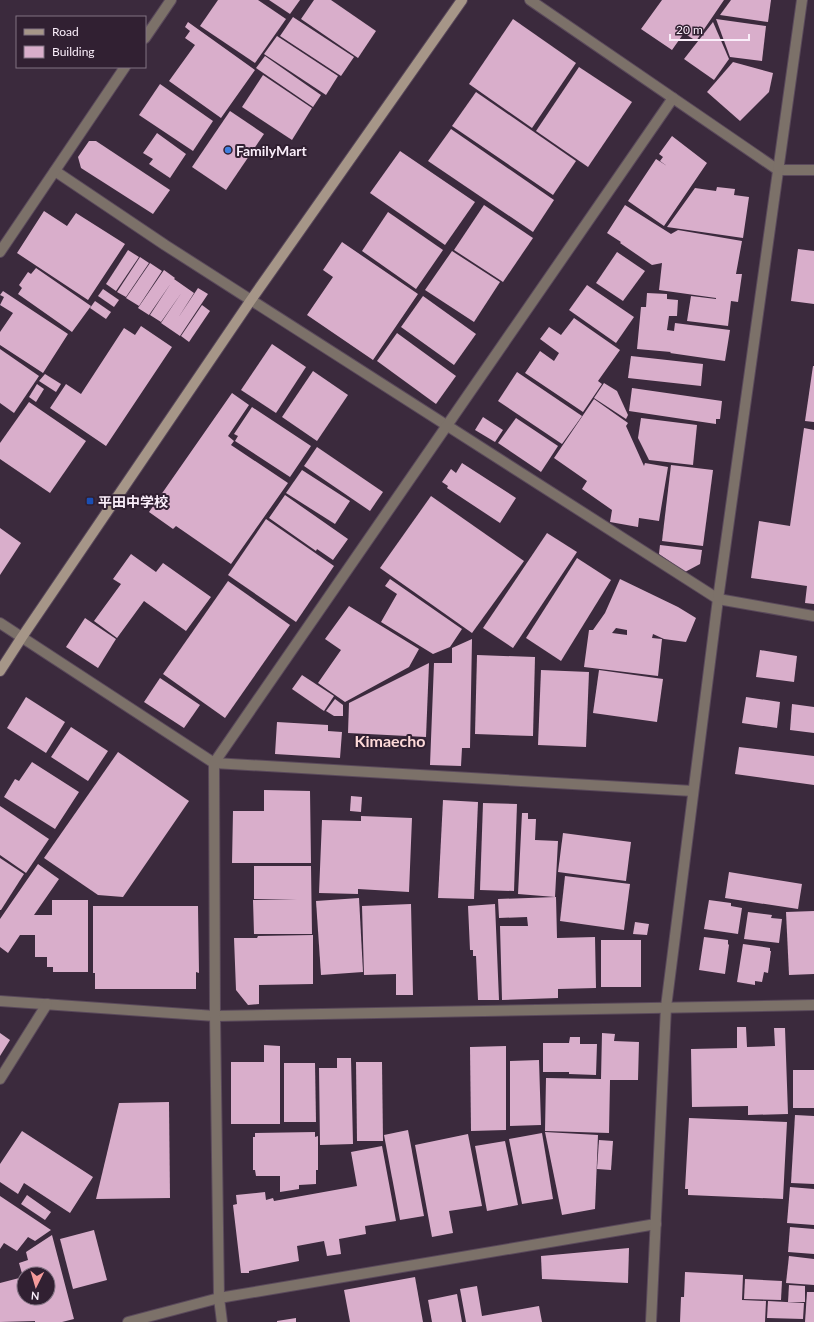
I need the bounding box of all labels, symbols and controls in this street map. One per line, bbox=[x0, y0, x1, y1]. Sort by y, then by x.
legend bbox=[16, 16, 146, 68]
scale bar bbox=[670, 16, 749, 42]
text: 20 m bbox=[676, 22, 703, 37]
text: Road bbox=[52, 24, 79, 39]
text: Building bbox=[52, 44, 95, 59]
place label: FamilyMart bbox=[236, 142, 307, 159]
marker: FamilyMart bbox=[223, 145, 233, 155]
place label: 平田中学校 bbox=[98, 493, 168, 510]
marker: 平田中学校 bbox=[85, 496, 95, 506]
district label: Kimaecho bbox=[354, 731, 426, 750]
north arrow bbox=[16, 1266, 56, 1306]
text: N bbox=[30, 1290, 40, 1303]

